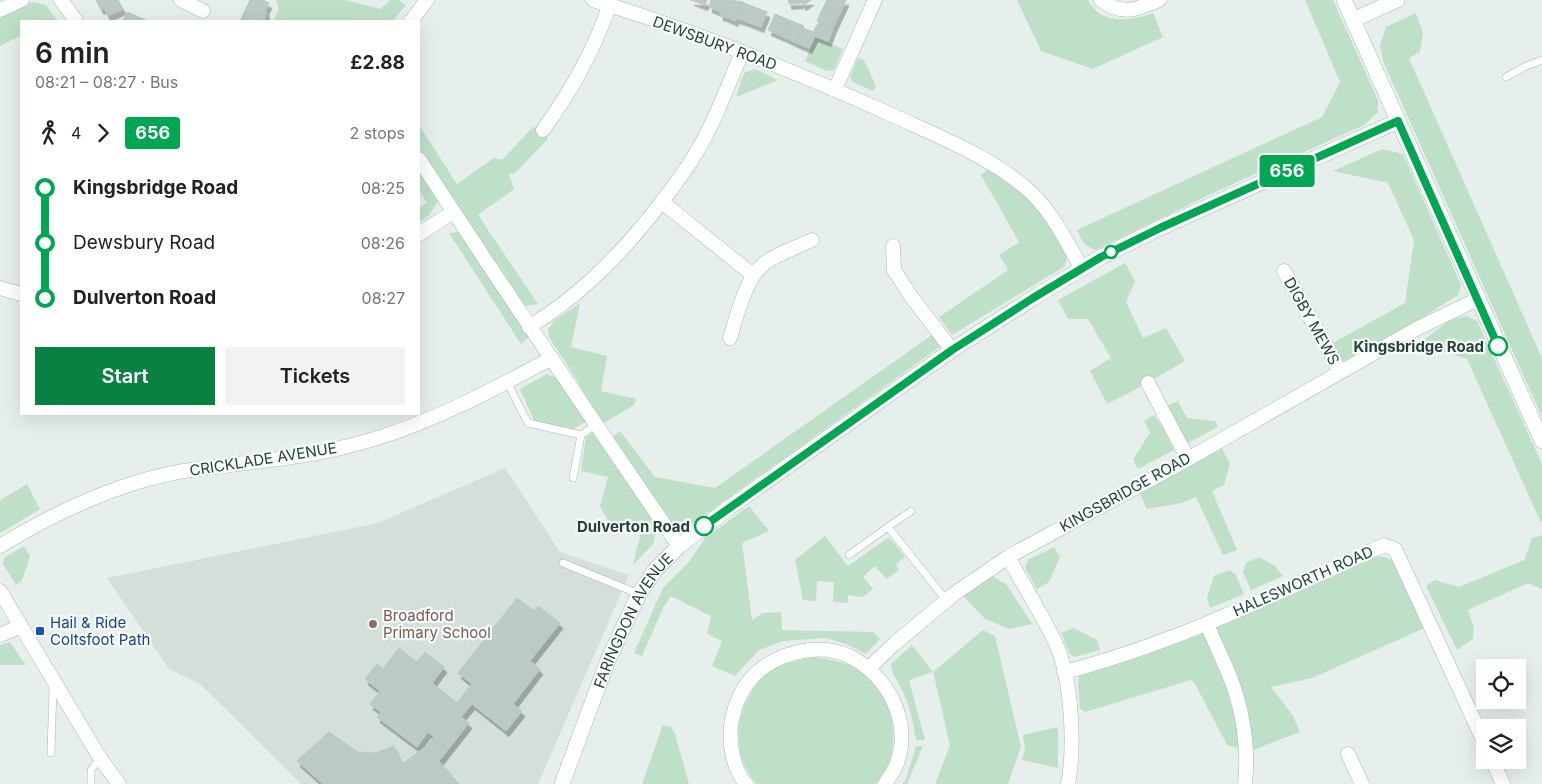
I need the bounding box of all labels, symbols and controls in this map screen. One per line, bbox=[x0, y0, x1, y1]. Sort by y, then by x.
street label: DEWSBURY ROAD bbox=[650, 12, 780, 74]
text: 6 min bbox=[35, 36, 110, 70]
text: £2.88 bbox=[350, 51, 405, 74]
text: 08:21 – 08:27 · Bus bbox=[35, 72, 178, 92]
icon: walk bbox=[35, 119, 63, 147]
icon: forward bbox=[89, 119, 117, 147]
text: 656 bbox=[135, 122, 170, 143]
text: 4 bbox=[71, 123, 81, 143]
text: 2 stops bbox=[349, 123, 405, 143]
line badge: 656 bbox=[1258, 155, 1316, 187]
text: 656 bbox=[1270, 160, 1304, 181]
text: Kingsbridge Road bbox=[73, 176, 238, 199]
text: 08:25 bbox=[361, 178, 405, 198]
text: Dewsbury Road bbox=[73, 231, 215, 254]
text: 08:26 bbox=[361, 233, 405, 253]
unlabelled marker bbox=[1104, 245, 1118, 259]
street label: DIGBY MEWS bbox=[1280, 274, 1344, 368]
text: Dulverton Road bbox=[73, 286, 216, 309]
text: 08:27 bbox=[362, 288, 405, 308]
marker: Kingsbridge Road bbox=[1488, 336, 1508, 356]
place label: Kingsbridge Road bbox=[1353, 337, 1484, 356]
button: Start bbox=[35, 347, 215, 405]
button: Tickets bbox=[225, 347, 405, 405]
street label: CRICKLADE AVENUE bbox=[188, 438, 338, 480]
street label: KINGSBRIDGE ROAD bbox=[1056, 448, 1194, 536]
marker: Dulverton Road bbox=[694, 516, 714, 536]
place label: Dulverton Road bbox=[577, 517, 690, 536]
street label: HALESWORTH ROAD bbox=[1230, 542, 1376, 620]
street label: FARINGDON AVENUE bbox=[589, 548, 677, 691]
place label: Broadford Primary School bbox=[383, 606, 491, 642]
place label: Hail & Ride Coltsfoot Path bbox=[50, 613, 151, 649]
marker: Broadford Primary School bbox=[367, 618, 379, 630]
marker: Hail & Ride Coltsfoot Path bbox=[34, 625, 46, 637]
map controls bbox=[1476, 659, 1526, 769]
button: locate bbox=[1476, 659, 1526, 709]
button: layers bbox=[1476, 719, 1526, 769]

